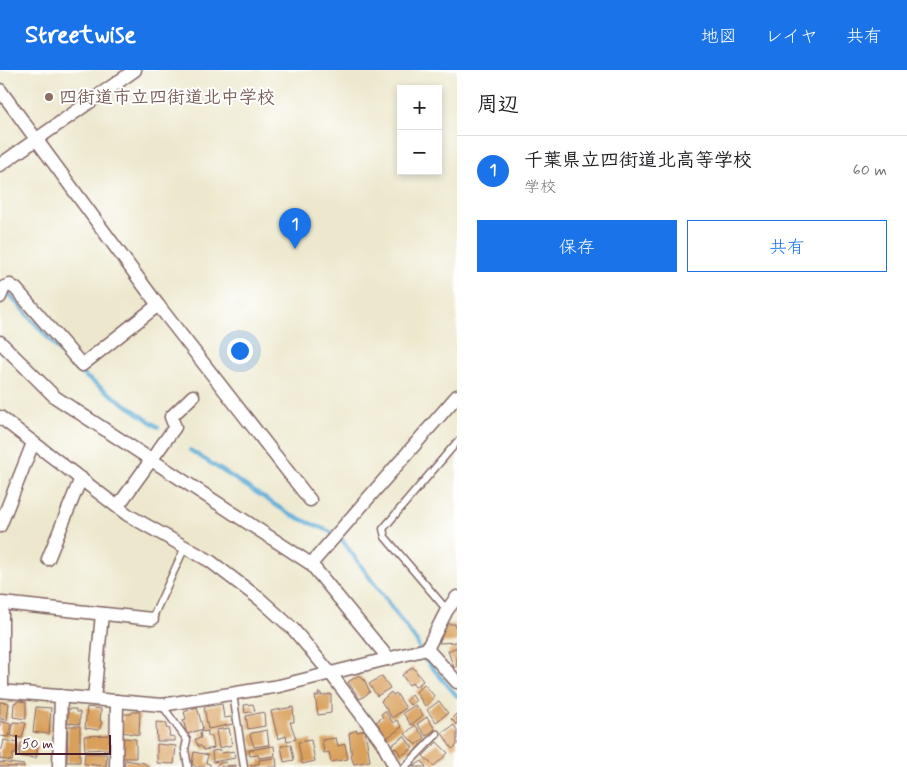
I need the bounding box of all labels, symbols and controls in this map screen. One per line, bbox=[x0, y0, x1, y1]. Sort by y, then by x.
text: Streetwise bbox=[25, 20, 136, 51]
text: 地図 bbox=[701, 25, 737, 49]
text: レイヤ bbox=[765, 25, 818, 49]
text: 共有 bbox=[846, 25, 882, 49]
map controls bbox=[397, 85, 442, 175]
button: + bbox=[397, 85, 442, 130]
place label: 四街道市立四街道北中学校 bbox=[59, 86, 275, 110]
marker: 四街道市立四街道北中学校 bbox=[43, 91, 55, 103]
text: 周辺 bbox=[477, 91, 519, 119]
button: − bbox=[397, 130, 442, 175]
text: 千葉県立四街道北高等学校 bbox=[524, 148, 752, 173]
text: 1 bbox=[489, 160, 497, 181]
text: 60 m bbox=[853, 160, 887, 181]
text: 学校 bbox=[524, 177, 556, 198]
pin: 1 bbox=[279, 208, 311, 249]
button: 保存 bbox=[477, 220, 677, 272]
button: 共有 bbox=[687, 220, 887, 272]
your location bbox=[227, 338, 253, 364]
scale bar bbox=[15, 732, 111, 755]
text: 50 m bbox=[22, 735, 53, 753]

